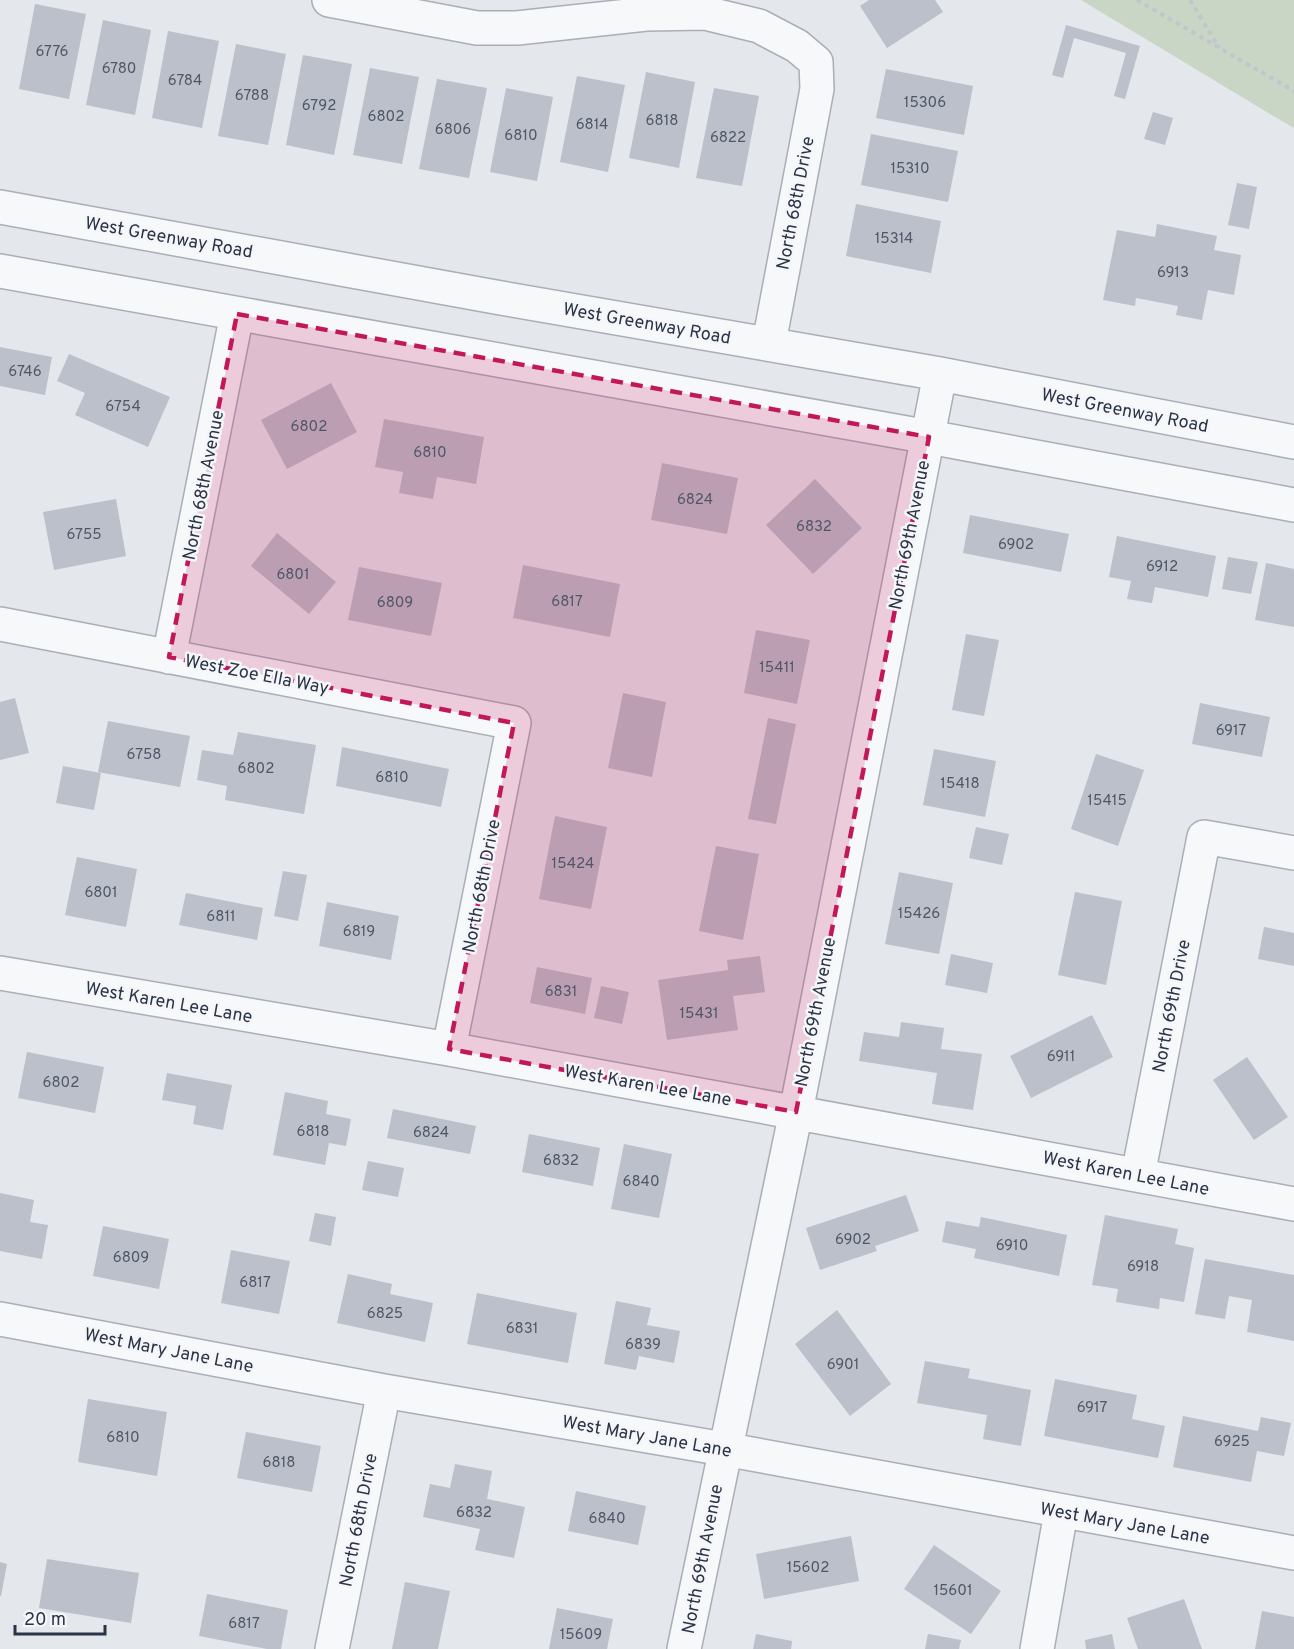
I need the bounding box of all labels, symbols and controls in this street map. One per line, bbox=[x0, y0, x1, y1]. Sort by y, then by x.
house number: 6776 bbox=[35, 43, 69, 62]
house number: 6780 bbox=[102, 60, 136, 79]
house number: 6784 bbox=[168, 72, 202, 91]
house number: 6788 bbox=[235, 87, 269, 106]
house number: 15306 bbox=[904, 94, 946, 113]
house number: 6792 bbox=[302, 97, 336, 116]
house number: 6802 bbox=[368, 108, 404, 127]
house number: 6818 bbox=[646, 112, 678, 131]
house number: 6814 bbox=[576, 116, 608, 135]
house number: 6806 bbox=[435, 121, 471, 140]
house number: 6810 bbox=[504, 127, 538, 146]
house number: 6822 bbox=[710, 129, 746, 148]
street label: North 68th Drive bbox=[772, 134, 821, 272]
house number: 15310 bbox=[890, 160, 930, 179]
street label: West Greenway Road bbox=[83, 212, 254, 265]
house number: 15314 bbox=[875, 230, 913, 249]
house number: 6913 bbox=[1157, 264, 1189, 283]
street label: West Greenway Road bbox=[561, 298, 732, 351]
house number: 6746 bbox=[8, 363, 42, 382]
street label: West Greenway Road bbox=[1039, 384, 1210, 439]
house number: 6754 bbox=[105, 398, 141, 417]
street label: North 68th Avenue bbox=[179, 408, 230, 562]
house number: 6802 bbox=[291, 418, 327, 437]
house number: 6810 bbox=[413, 444, 447, 463]
street label: North 69th Avenue bbox=[885, 459, 936, 612]
house number: 6824 bbox=[677, 491, 713, 510]
house number: 6832 bbox=[796, 518, 832, 537]
house number: 6755 bbox=[66, 526, 102, 545]
house number: 6902 bbox=[998, 536, 1034, 555]
house number: 6912 bbox=[1146, 558, 1178, 577]
house number: 6801 bbox=[276, 566, 310, 585]
house number: 6817 bbox=[551, 593, 583, 612]
house number: 6809 bbox=[377, 594, 413, 613]
street label: West Zoe Ella Way bbox=[183, 650, 331, 701]
house number: 15411 bbox=[759, 659, 795, 678]
house number: 6917 bbox=[1216, 722, 1247, 741]
house number: 6758 bbox=[127, 746, 161, 765]
house number: 6802 bbox=[238, 760, 274, 779]
house number: 6810 bbox=[375, 769, 409, 788]
house number: 15418 bbox=[940, 775, 980, 794]
house number: 15415 bbox=[1087, 792, 1127, 811]
street label: North 68th Drive bbox=[458, 817, 507, 955]
house number: 15424 bbox=[552, 855, 594, 874]
house number: 6801 bbox=[84, 884, 118, 903]
house number: 15426 bbox=[898, 905, 940, 924]
house number: 6811 bbox=[206, 908, 236, 927]
house number: 6819 bbox=[343, 923, 375, 942]
street label: North 69th Avenue bbox=[791, 936, 842, 1089]
street label: North 69th Drive bbox=[1148, 938, 1197, 1075]
street label: West Karen Lee Lane bbox=[83, 977, 254, 1030]
house number: 6831 bbox=[545, 983, 577, 1002]
house number: 15431 bbox=[679, 1005, 719, 1024]
house number: 6911 bbox=[1047, 1048, 1075, 1067]
street label: West Karen Lee Lane bbox=[562, 1060, 733, 1113]
house number: 6802 bbox=[43, 1074, 79, 1093]
house number: 6818 bbox=[297, 1123, 329, 1142]
house number: 6824 bbox=[413, 1124, 449, 1143]
street label: West Karen Lee Lane bbox=[1040, 1147, 1211, 1202]
house number: 6832 bbox=[543, 1152, 579, 1171]
house number: 6840 bbox=[622, 1173, 660, 1192]
house number: 6902 bbox=[835, 1231, 871, 1250]
house number: 6910 bbox=[996, 1237, 1028, 1256]
house number: 6809 bbox=[113, 1249, 149, 1268]
house number: 6918 bbox=[1127, 1258, 1159, 1277]
house number: 6817 bbox=[239, 1274, 271, 1293]
house number: 6825 bbox=[367, 1305, 403, 1324]
house number: 6831 bbox=[506, 1320, 538, 1339]
street label: West Mary Jane Lane bbox=[82, 1324, 255, 1379]
house number: 6839 bbox=[625, 1336, 661, 1355]
house number: 6901 bbox=[827, 1356, 859, 1375]
house number: 6917 bbox=[1077, 1399, 1108, 1418]
street label: West Mary Jane Lane bbox=[560, 1411, 733, 1464]
house number: 6810 bbox=[106, 1429, 140, 1448]
house number: 6925 bbox=[1214, 1433, 1250, 1452]
street label: North 68th Drive bbox=[335, 1451, 384, 1589]
house number: 6818 bbox=[263, 1454, 295, 1473]
street label: North 69th Avenue bbox=[678, 1483, 729, 1636]
street label: West Mary Jane Lane bbox=[1038, 1498, 1211, 1551]
house number: 6832 bbox=[456, 1504, 492, 1523]
house number: 6840 bbox=[588, 1510, 626, 1529]
house number: 15602 bbox=[787, 1559, 829, 1578]
house number: 15601 bbox=[933, 1582, 973, 1601]
scale bar bbox=[15, 1598, 105, 1636]
text: 20 m bbox=[24, 1609, 66, 1632]
house number: 6817 bbox=[228, 1615, 260, 1634]
house number: 15609 bbox=[560, 1626, 602, 1645]

